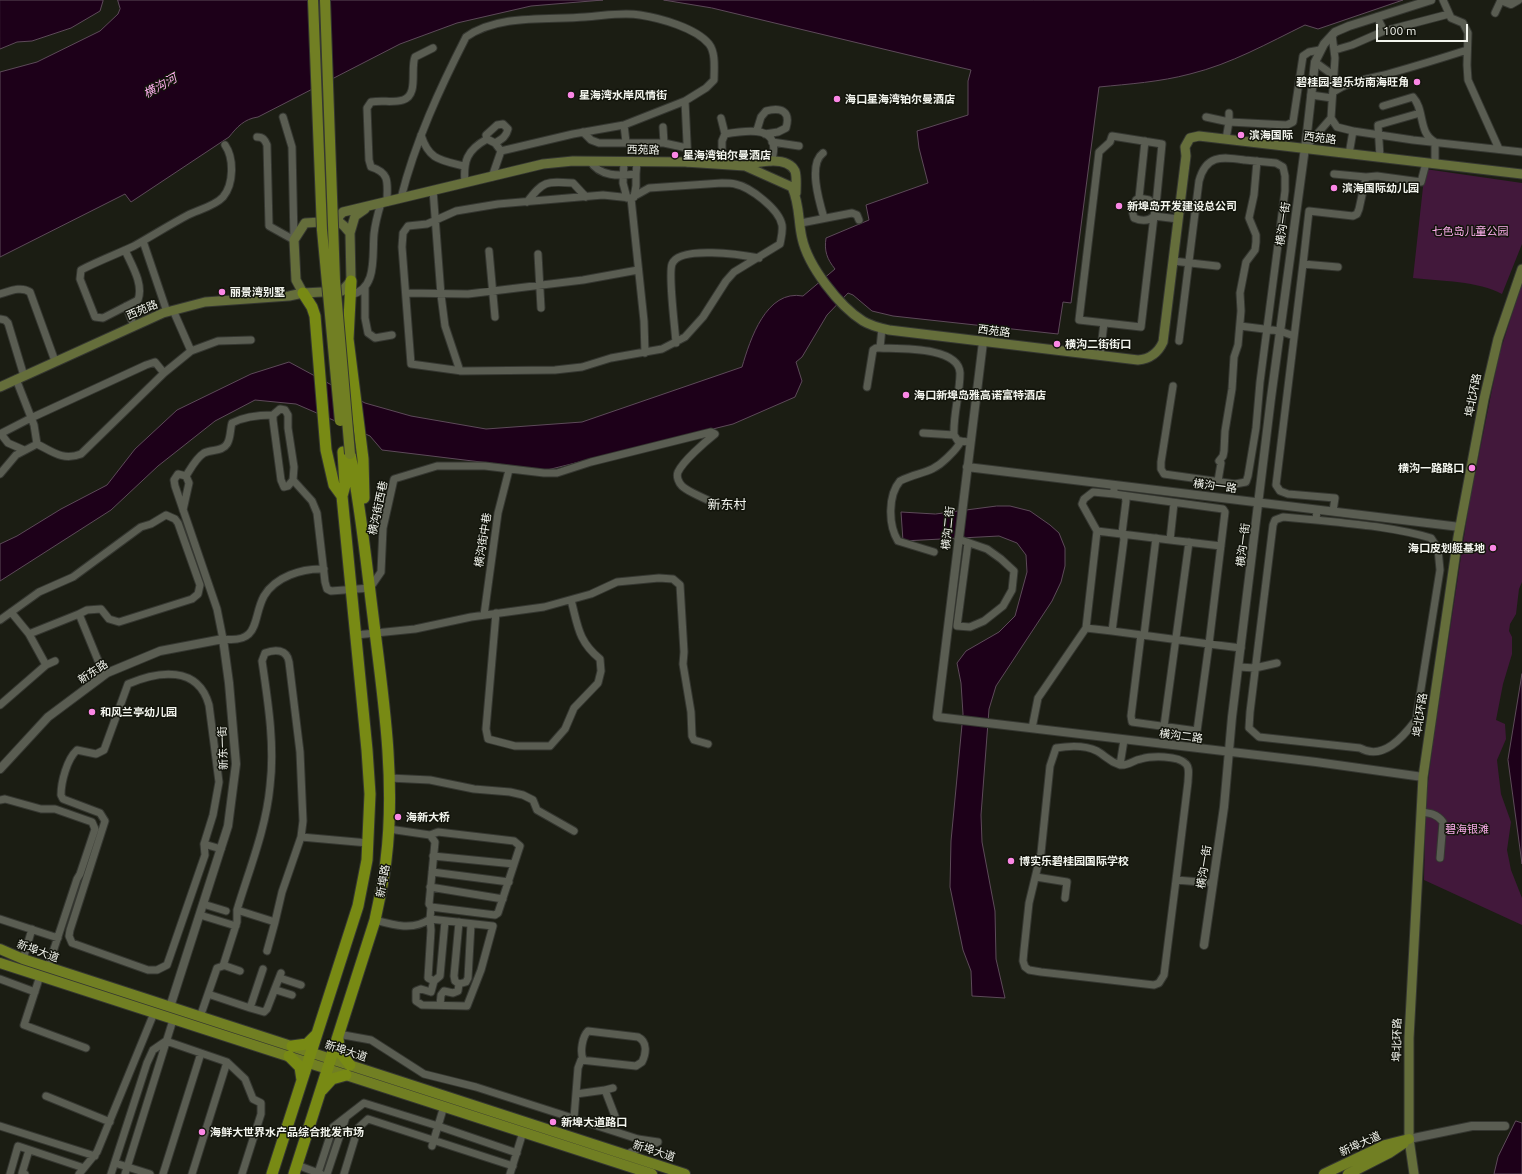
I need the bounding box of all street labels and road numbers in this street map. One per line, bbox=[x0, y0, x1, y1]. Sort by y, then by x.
street label: 西苑路 bbox=[1303, 129, 1337, 147]
street label: 西苑路 bbox=[626, 143, 660, 157]
street label: 横沟一街 bbox=[1273, 201, 1293, 247]
street label: 西苑路 bbox=[124, 297, 160, 323]
street label: 西苑路 bbox=[977, 322, 1011, 340]
street label: 埠北环路 bbox=[1462, 372, 1484, 418]
street label: 横沟一路 bbox=[1192, 477, 1238, 495]
street label: 横沟街西巷 bbox=[366, 480, 390, 536]
street label: 横沟二街 bbox=[939, 505, 957, 551]
street label: 横沟街中巷 bbox=[472, 512, 494, 568]
street label: 横沟一街 bbox=[1234, 522, 1252, 568]
street label: 新东路 bbox=[76, 657, 110, 687]
street label: 埠北环路 bbox=[1410, 692, 1430, 738]
street label: 新东一街 bbox=[216, 726, 230, 770]
street label: 横沟二路 bbox=[1158, 727, 1204, 745]
street label: 横沟一街 bbox=[1194, 844, 1214, 890]
street label: 新埠路 bbox=[374, 864, 392, 898]
street label: 新埠大道 bbox=[15, 937, 61, 965]
street label: 埠北环路 bbox=[1390, 1018, 1404, 1062]
street label: 新埠大道 bbox=[323, 1038, 369, 1064]
street label: 新埠大道 bbox=[1337, 1129, 1383, 1159]
street label: 新埠大道 bbox=[631, 1138, 677, 1164]

